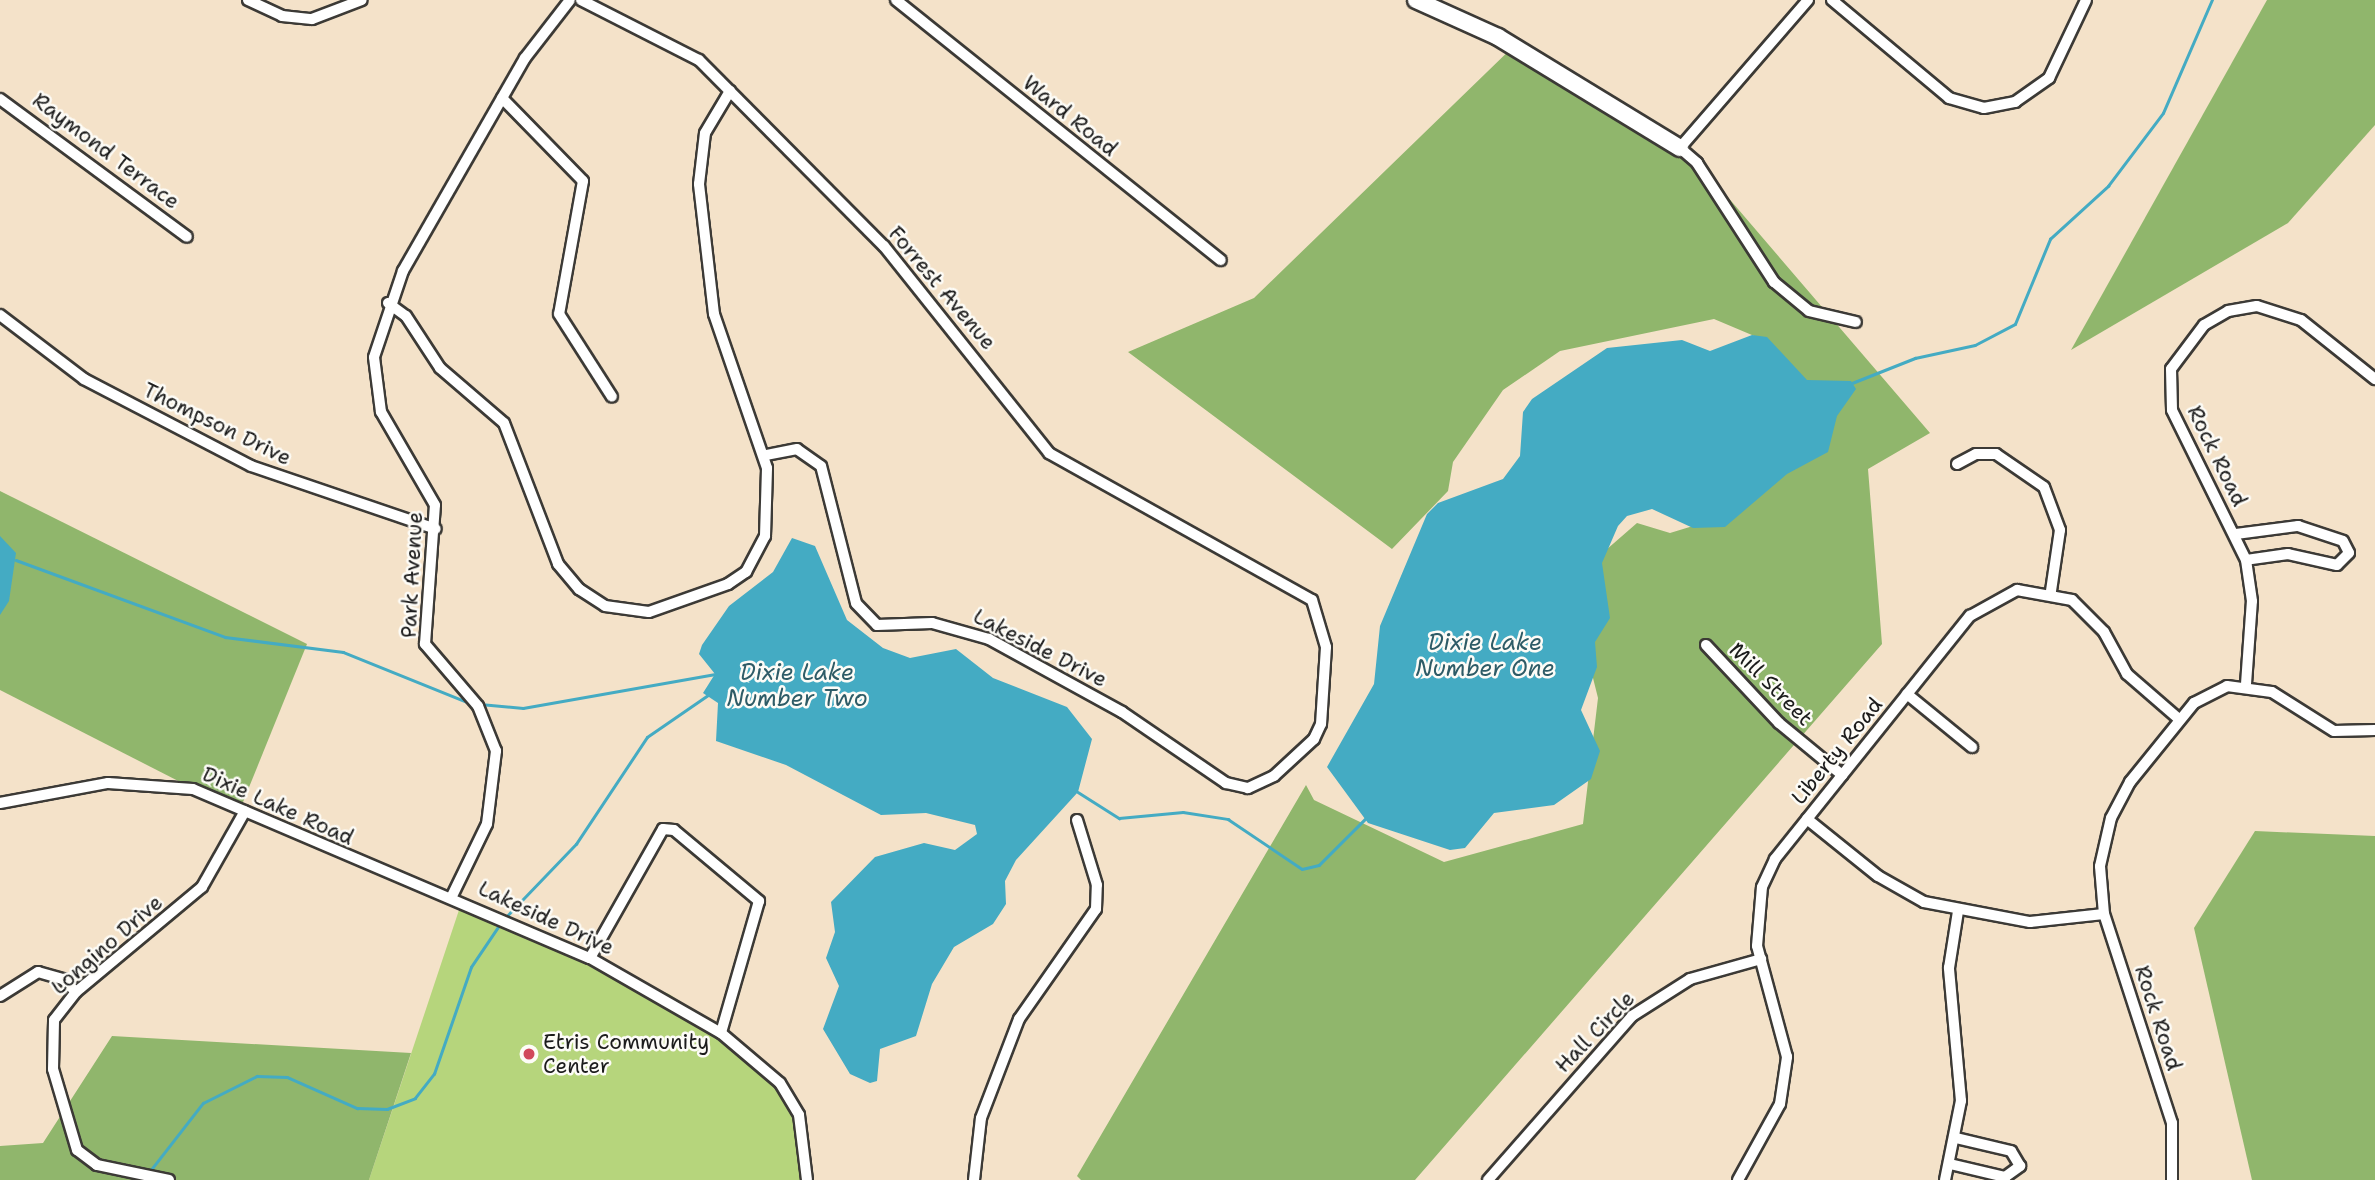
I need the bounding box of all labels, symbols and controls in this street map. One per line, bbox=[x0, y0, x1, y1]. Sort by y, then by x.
street label: Ward Road bbox=[1018, 70, 1122, 162]
street label: Raymond Terrace bbox=[28, 88, 184, 214]
street label: Forrest Avenue bbox=[883, 221, 1001, 355]
street label: Thompson Drive bbox=[139, 377, 295, 471]
street label: Rock Road bbox=[2182, 402, 2252, 510]
street label: Park Avenue bbox=[396, 511, 428, 639]
street label: Lakeside Drive bbox=[969, 604, 1111, 692]
water label: Dixie Lake Number One bbox=[1415, 628, 1555, 682]
street label: Mill Street bbox=[1724, 637, 1818, 731]
water label: Dixie Lake Number Two bbox=[726, 658, 868, 712]
street label: Liberty Road bbox=[1786, 692, 1888, 810]
street label: Dixie Lake Road bbox=[198, 761, 358, 851]
street label: Lakeside Drive bbox=[474, 876, 618, 960]
street label: Longino Drive bbox=[46, 890, 168, 1000]
street label: Rock Road bbox=[2129, 962, 2187, 1074]
street label: Hall Circle bbox=[1550, 986, 1640, 1078]
place label: Etris Community Center bbox=[543, 1029, 709, 1079]
marker: Etris Community Center bbox=[521, 1046, 537, 1062]

